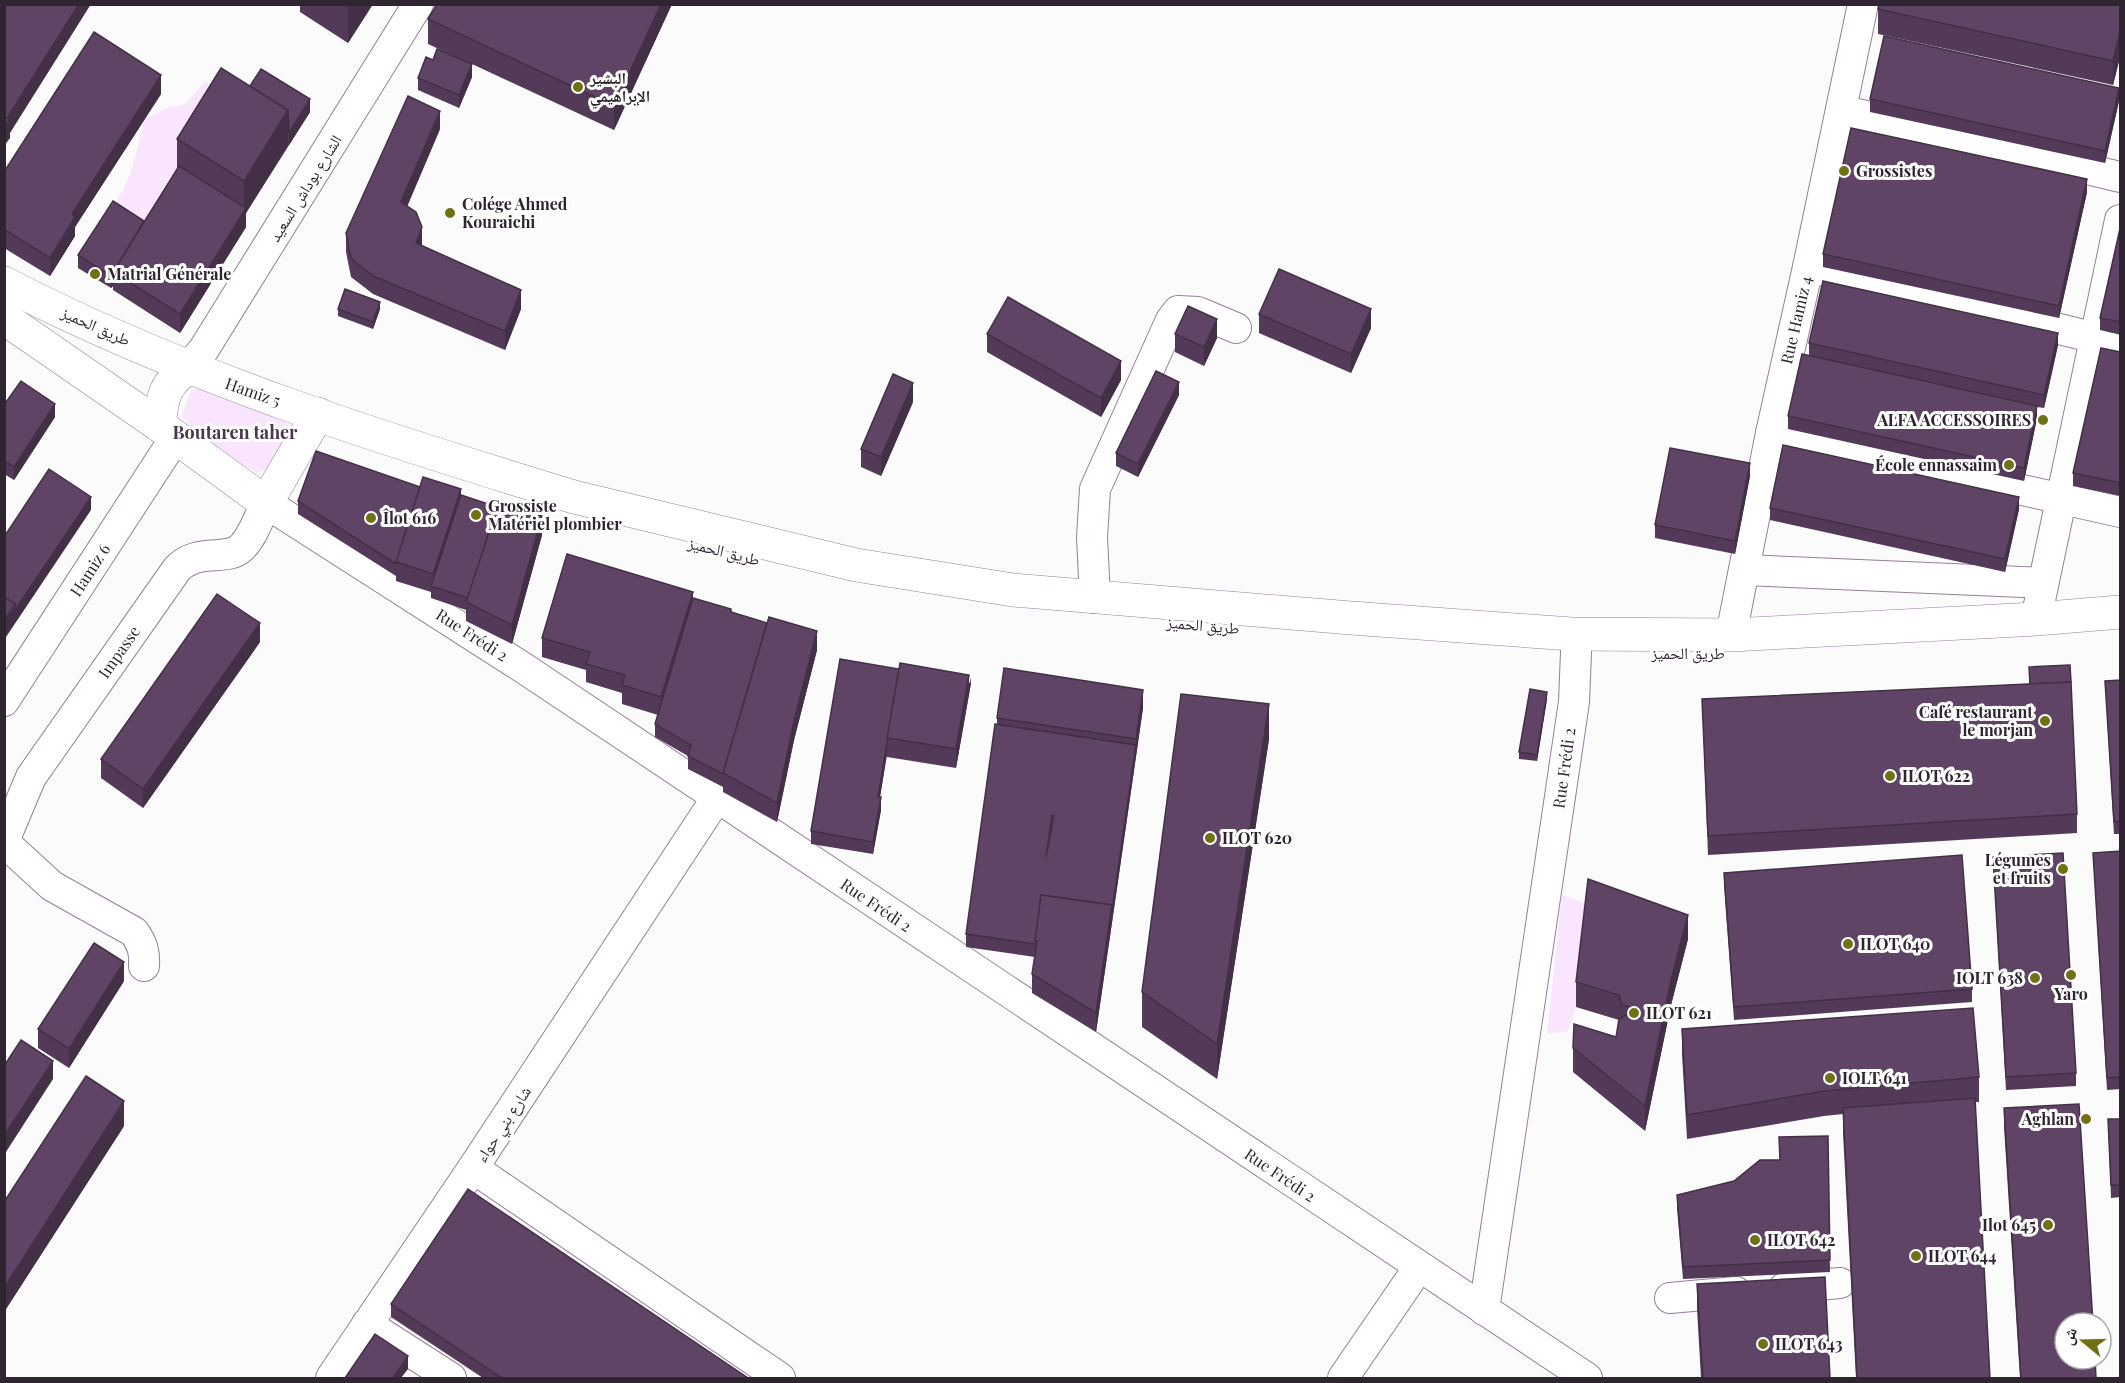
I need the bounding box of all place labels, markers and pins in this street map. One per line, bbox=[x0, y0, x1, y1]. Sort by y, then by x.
place label: البشير الإبراهيمي bbox=[589, 67, 650, 109]
marker: البشير الإبراهيمي bbox=[571, 80, 585, 94]
place label: Grossistes bbox=[1856, 160, 1932, 181]
marker: Grossistes bbox=[1837, 164, 1851, 178]
place label: Colége Ahmed Kouraichi bbox=[462, 193, 568, 232]
marker: Colége Ahmed Kouraichi bbox=[443, 206, 457, 220]
place label: Matrial Générale bbox=[107, 263, 231, 284]
marker: Matrial Générale bbox=[88, 267, 102, 281]
place label: ALFA ACCESSOIRES bbox=[1876, 409, 2031, 430]
marker: ALFA ACCESSOIRES bbox=[2036, 413, 2050, 427]
place label: École ennassaim bbox=[1875, 454, 1998, 475]
marker: École ennassaim bbox=[2002, 458, 2016, 472]
place label: Grossiste Matériel plombier bbox=[488, 495, 622, 534]
place label: Îlot 616 bbox=[382, 507, 436, 528]
marker: Grossiste Matériel plombier bbox=[469, 508, 483, 522]
marker: Îlot 616 bbox=[364, 511, 378, 525]
place label: Café restaurant le morjan bbox=[1919, 701, 2033, 740]
marker: Café restaurant le morjan bbox=[2038, 714, 2052, 728]
place label: ILOT 622 bbox=[1902, 765, 1970, 786]
marker: ILOT 622 bbox=[1883, 769, 1897, 783]
place label: ILOT 620 bbox=[1222, 827, 1292, 848]
marker: ILOT 620 bbox=[1203, 831, 1217, 845]
place label: Légumes et fruits bbox=[1985, 849, 2051, 888]
marker: Légumes et fruits bbox=[2056, 862, 2070, 876]
place label: ILOT 640 bbox=[1860, 933, 1930, 954]
marker: ILOT 640 bbox=[1841, 937, 1855, 951]
place label: IOLT 638 bbox=[1956, 967, 2023, 988]
marker: Yaro bbox=[2064, 968, 2078, 982]
marker: IOLT 638 bbox=[2028, 971, 2042, 985]
place label: Yaro bbox=[2053, 983, 2088, 1004]
place label: ILOT 621 bbox=[1646, 1002, 1712, 1023]
marker: ILOT 621 bbox=[1627, 1006, 1641, 1020]
place label: IOLT 641 bbox=[1842, 1067, 1907, 1088]
marker: IOLT 641 bbox=[1823, 1071, 1837, 1085]
place label: Aghlan bbox=[2021, 1108, 2074, 1129]
marker: Aghlan bbox=[2079, 1112, 2093, 1126]
place label: Ilot 645 bbox=[1982, 1214, 2036, 1235]
marker: Ilot 645 bbox=[2041, 1218, 2055, 1232]
place label: ILOT 642 bbox=[1767, 1229, 1835, 1250]
marker: ILOT 642 bbox=[1748, 1233, 1762, 1247]
place label: ILOT 644 bbox=[1928, 1245, 1996, 1266]
marker: ILOT 644 bbox=[1909, 1249, 1923, 1263]
place label: ILOT 643 bbox=[1775, 1333, 1843, 1354]
marker: ILOT 643 bbox=[1756, 1337, 1770, 1351]

